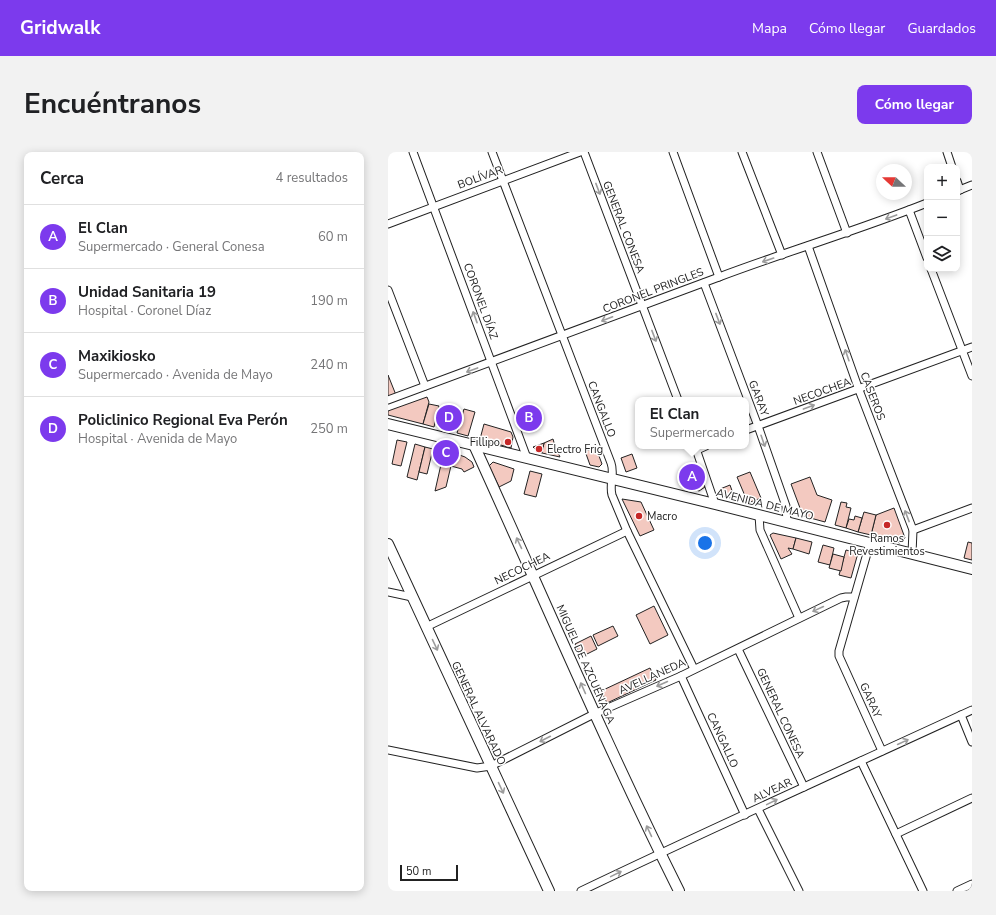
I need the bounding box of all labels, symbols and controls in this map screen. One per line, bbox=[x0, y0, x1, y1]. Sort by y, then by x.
text: Gridwalk bbox=[20, 15, 100, 41]
text: Mapa bbox=[752, 19, 787, 38]
text: Cómo llegar bbox=[809, 19, 885, 38]
text: Guardados bbox=[907, 19, 976, 38]
text: Encuéntranos bbox=[24, 85, 201, 123]
button: Cómo llegar bbox=[857, 85, 972, 124]
street label: BOLÍVAR bbox=[455, 161, 505, 193]
north arrow bbox=[876, 164, 912, 200]
map controls bbox=[924, 164, 960, 272]
button: + bbox=[924, 164, 960, 200]
text: Cerca bbox=[40, 167, 84, 190]
text: 4 resultados bbox=[276, 169, 348, 187]
street label: GENERAL CONESA bbox=[599, 179, 648, 276]
one-way arrow bbox=[595, 182, 603, 194]
button: − bbox=[924, 200, 960, 236]
one-way arrow bbox=[885, 213, 897, 221]
text: El Clan bbox=[78, 218, 128, 238]
text: A bbox=[48, 228, 58, 246]
text: 60 m bbox=[318, 228, 348, 246]
button: layers bbox=[924, 236, 960, 272]
text: Supermercado · General Conesa bbox=[78, 238, 265, 256]
one-way arrow bbox=[762, 257, 774, 265]
street label: CORONEL DÍAZ bbox=[460, 261, 502, 342]
street label: CORONEL PRINGLES bbox=[601, 264, 706, 317]
text: Unidad Sanitaria 19 bbox=[78, 282, 216, 302]
text: B bbox=[49, 292, 57, 310]
text: 190 m bbox=[310, 292, 348, 310]
text: Hospital · Coronel Díaz bbox=[78, 302, 211, 320]
one-way arrow bbox=[471, 311, 479, 323]
one-way arrow bbox=[714, 313, 722, 325]
one-way arrow bbox=[601, 316, 613, 324]
one-way arrow bbox=[650, 330, 658, 342]
text: Maxikiosko bbox=[78, 346, 156, 366]
one-way arrow bbox=[842, 349, 850, 361]
text: C bbox=[49, 356, 57, 374]
text: 240 m bbox=[310, 356, 348, 374]
text: Supermercado · Avenida de Mayo bbox=[78, 366, 273, 384]
one-way arrow bbox=[466, 366, 478, 374]
street label: CASEROS bbox=[856, 370, 889, 423]
street label: NECOCHEA bbox=[791, 374, 853, 409]
street label: GARAY bbox=[745, 378, 772, 419]
street label: CANGALLO bbox=[584, 379, 619, 440]
popup bbox=[635, 397, 749, 449]
pin: D bbox=[436, 403, 462, 433]
pin: B bbox=[516, 403, 542, 433]
one-way arrow bbox=[803, 403, 815, 411]
text: El Clan bbox=[650, 404, 699, 424]
text: Policlinico Regional Eva Perón bbox=[78, 410, 288, 430]
text: D bbox=[48, 420, 58, 438]
text: 250 m bbox=[310, 420, 348, 438]
text: Supermercado bbox=[650, 424, 734, 442]
text: Hospital · Avenida de Mayo bbox=[78, 430, 237, 448]
place label: Fillipo bbox=[470, 435, 500, 450]
one-way arrow bbox=[760, 435, 768, 447]
marker: Fillipo bbox=[503, 437, 513, 447]
pin: C bbox=[433, 438, 459, 468]
place label: Electro Frig bbox=[547, 442, 603, 457]
marker: Electro Frig bbox=[534, 444, 544, 454]
pin: A bbox=[679, 462, 705, 492]
street label: AVENIDA DE MAYO bbox=[715, 485, 815, 524]
place label: Macro bbox=[647, 509, 677, 524]
one-way arrow bbox=[903, 510, 911, 522]
marker: Macro bbox=[634, 511, 644, 521]
marker: Ramos Revestimientos bbox=[882, 520, 892, 530]
place label: Ramos Revestimientos bbox=[849, 531, 925, 559]
your location bbox=[695, 533, 715, 553]
one-way arrow bbox=[515, 538, 522, 550]
street label: NECOCHEA bbox=[492, 549, 553, 588]
street label: MIGUEL DE AZCUÉNAGA bbox=[552, 602, 620, 726]
one-way arrow bbox=[812, 606, 824, 613]
one-way arrow bbox=[432, 639, 439, 651]
street label: AVELLANEDA bbox=[616, 655, 688, 698]
street label: GENERAL ALVARADO bbox=[448, 659, 509, 767]
street label: GENERAL CONESA bbox=[753, 666, 808, 761]
one-way arrow bbox=[657, 680, 669, 688]
street label: GARAY bbox=[856, 680, 885, 721]
one-way arrow bbox=[578, 682, 586, 694]
street label: CANGALLO bbox=[703, 710, 742, 770]
one-way arrow bbox=[539, 735, 551, 743]
one-way arrow bbox=[896, 737, 908, 745]
street label: ALVEAR bbox=[750, 774, 795, 806]
one-way arrow bbox=[498, 782, 505, 794]
one-way arrow bbox=[766, 798, 778, 805]
one-way arrow bbox=[645, 825, 652, 837]
scale bar bbox=[400, 863, 458, 882]
text: 50 m bbox=[406, 864, 431, 879]
one-way arrow bbox=[609, 870, 621, 877]

